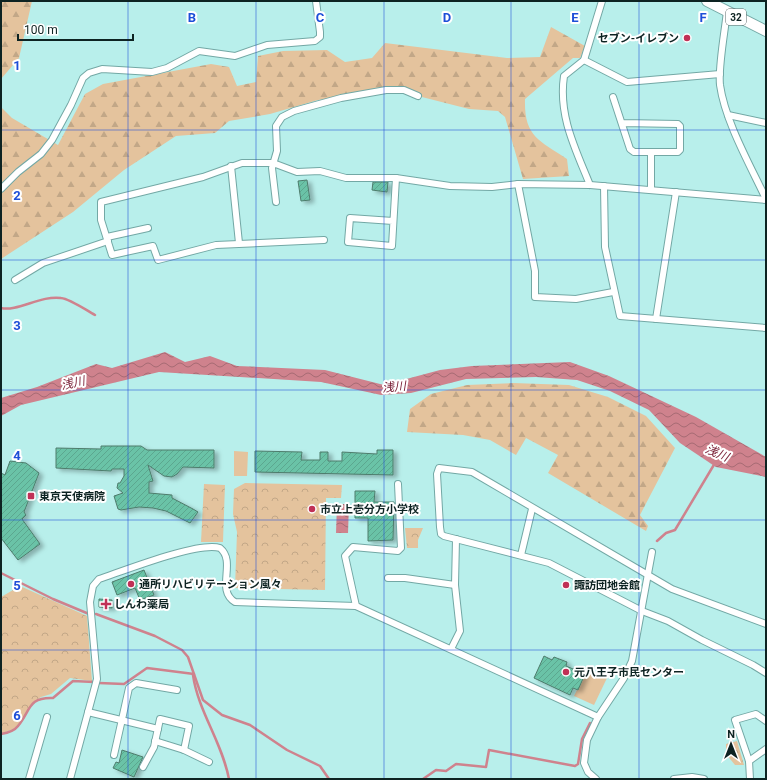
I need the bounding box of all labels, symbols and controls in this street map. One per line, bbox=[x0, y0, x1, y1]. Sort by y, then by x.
road number: 32 bbox=[726, 9, 746, 25]
text: B bbox=[188, 10, 196, 25]
text: C bbox=[316, 10, 325, 25]
text: D bbox=[443, 10, 451, 25]
text: E bbox=[571, 10, 579, 25]
text: F bbox=[699, 10, 707, 25]
scale bar bbox=[18, 16, 133, 42]
text: 100 m bbox=[24, 23, 58, 37]
place label: セブン-イレブン bbox=[598, 32, 679, 45]
marker: セブン-イレブン bbox=[682, 33, 692, 43]
text: 1 bbox=[13, 58, 21, 73]
text: 2 bbox=[13, 188, 21, 203]
text: 3 bbox=[13, 318, 21, 333]
water label: 浅川 bbox=[60, 373, 88, 392]
water label: 浅川 bbox=[381, 379, 409, 395]
water label: 浅川 bbox=[703, 442, 733, 465]
text: 4 bbox=[13, 448, 21, 463]
place label: 東京天使病院 bbox=[39, 490, 105, 503]
marker: 東京天使病院 bbox=[26, 491, 36, 501]
place label: 市立上壱分方小学校 bbox=[320, 503, 419, 516]
marker: 市立上壱分方小学校 bbox=[307, 504, 317, 514]
text: 5 bbox=[13, 578, 21, 593]
place label: 通所リハビリテーション風々 bbox=[139, 578, 282, 591]
marker: 通所リハビリテーション風々 bbox=[126, 579, 136, 589]
place label: 諏訪団地会館 bbox=[574, 579, 640, 592]
marker: 諏訪団地会館 bbox=[561, 580, 571, 590]
place label: しんわ薬局 bbox=[114, 598, 169, 611]
marker: しんわ薬局 bbox=[101, 599, 111, 609]
place label: 元八王子市民センター bbox=[574, 666, 684, 679]
marker: 元八王子市民センター bbox=[561, 667, 571, 677]
text: 6 bbox=[13, 708, 21, 723]
north arrow bbox=[711, 724, 751, 764]
text: N bbox=[727, 728, 735, 741]

